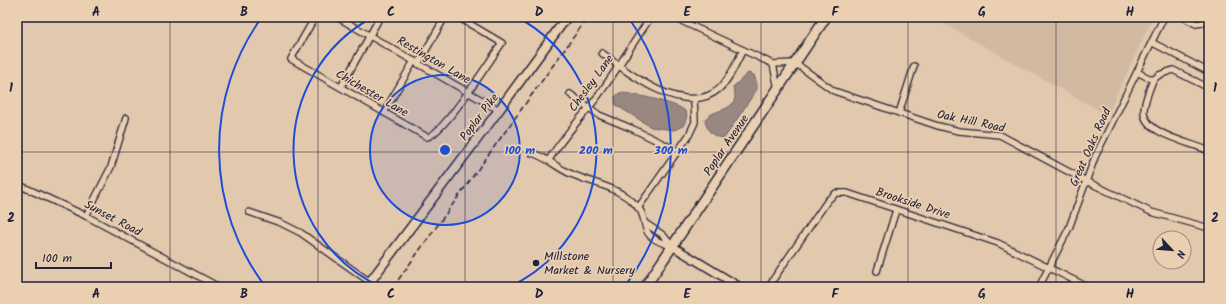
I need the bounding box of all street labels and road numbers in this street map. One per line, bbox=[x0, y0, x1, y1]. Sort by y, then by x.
street label: Restington Lane bbox=[393, 32, 475, 90]
street label: Chesley Lane bbox=[564, 50, 619, 116]
street label: Chichester Lane bbox=[332, 65, 412, 122]
street label: Poplar Pike bbox=[455, 89, 504, 145]
street label: Great Oaks Road bbox=[1065, 104, 1117, 190]
street label: Oak Hill Road bbox=[935, 105, 1008, 138]
street label: Poplar Avenue bbox=[699, 110, 754, 180]
street label: Brookside Drive bbox=[873, 182, 953, 225]
street label: Sunset Road bbox=[81, 195, 146, 242]

